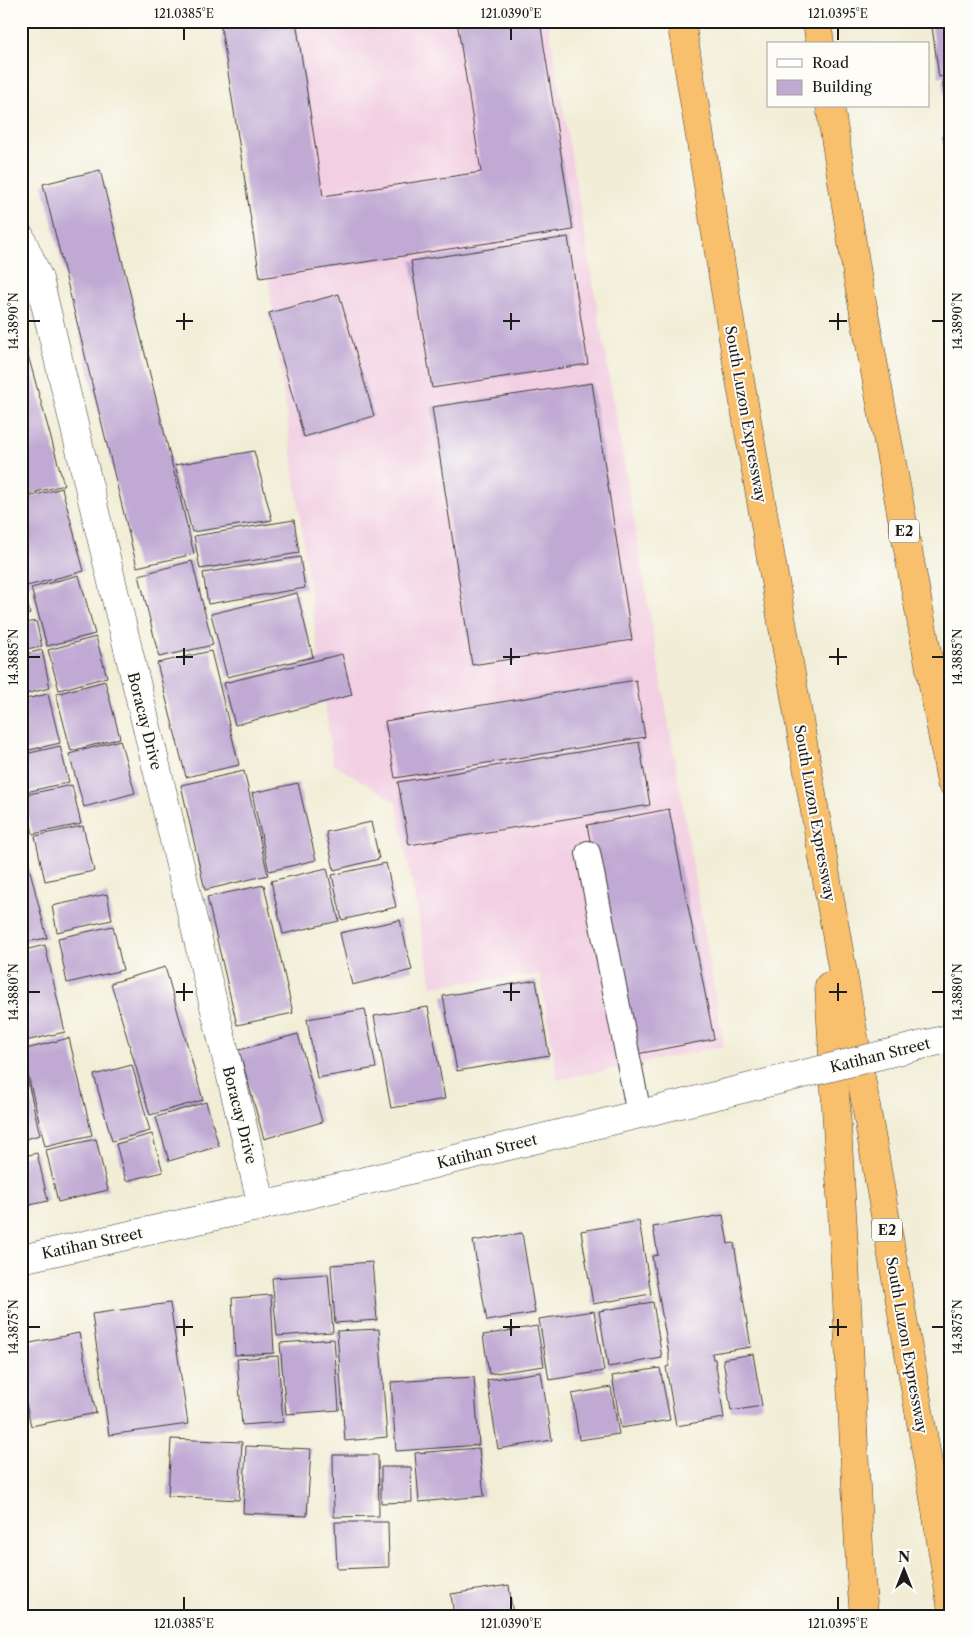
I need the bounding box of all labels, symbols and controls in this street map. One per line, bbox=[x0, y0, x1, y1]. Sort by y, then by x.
text: 121.0385°E bbox=[154, 6, 214, 21]
text: 121.0390°E bbox=[480, 6, 542, 21]
text: 121.0395°E bbox=[808, 6, 868, 21]
legend bbox=[767, 42, 930, 108]
text: Road bbox=[812, 53, 849, 72]
text: Building bbox=[812, 77, 872, 96]
text: 14.3890°N bbox=[6, 292, 21, 350]
text: 14.3890°N bbox=[950, 292, 965, 350]
street label: South Luzon Expressway bbox=[721, 324, 771, 505]
road number: E2 bbox=[889, 520, 919, 542]
text: 14.3885°N bbox=[6, 629, 21, 685]
text: 14.3885°N bbox=[950, 629, 965, 685]
street label: Boracay Drive bbox=[124, 670, 166, 772]
street label: South Luzon Expressway bbox=[790, 723, 840, 904]
text: 14.3880°N bbox=[6, 963, 21, 1021]
text: 14.3880°N bbox=[950, 963, 965, 1021]
street label: Katihan Street bbox=[828, 1033, 933, 1077]
street label: Boracay Drive bbox=[219, 1064, 261, 1166]
street label: Katihan Street bbox=[435, 1129, 540, 1173]
road number: E2 bbox=[872, 1218, 902, 1242]
street label: Katihan Street bbox=[40, 1223, 145, 1263]
street label: South Luzon Expressway bbox=[882, 1255, 932, 1436]
text: 14.3875°N bbox=[6, 1299, 21, 1355]
text: 14.3875°N bbox=[950, 1299, 965, 1355]
north arrow bbox=[880, 1544, 930, 1594]
text: N bbox=[898, 1548, 910, 1566]
text: 121.0385°E bbox=[154, 1616, 214, 1631]
text: 121.0390°E bbox=[480, 1616, 542, 1631]
text: 121.0395°E bbox=[808, 1616, 868, 1631]

